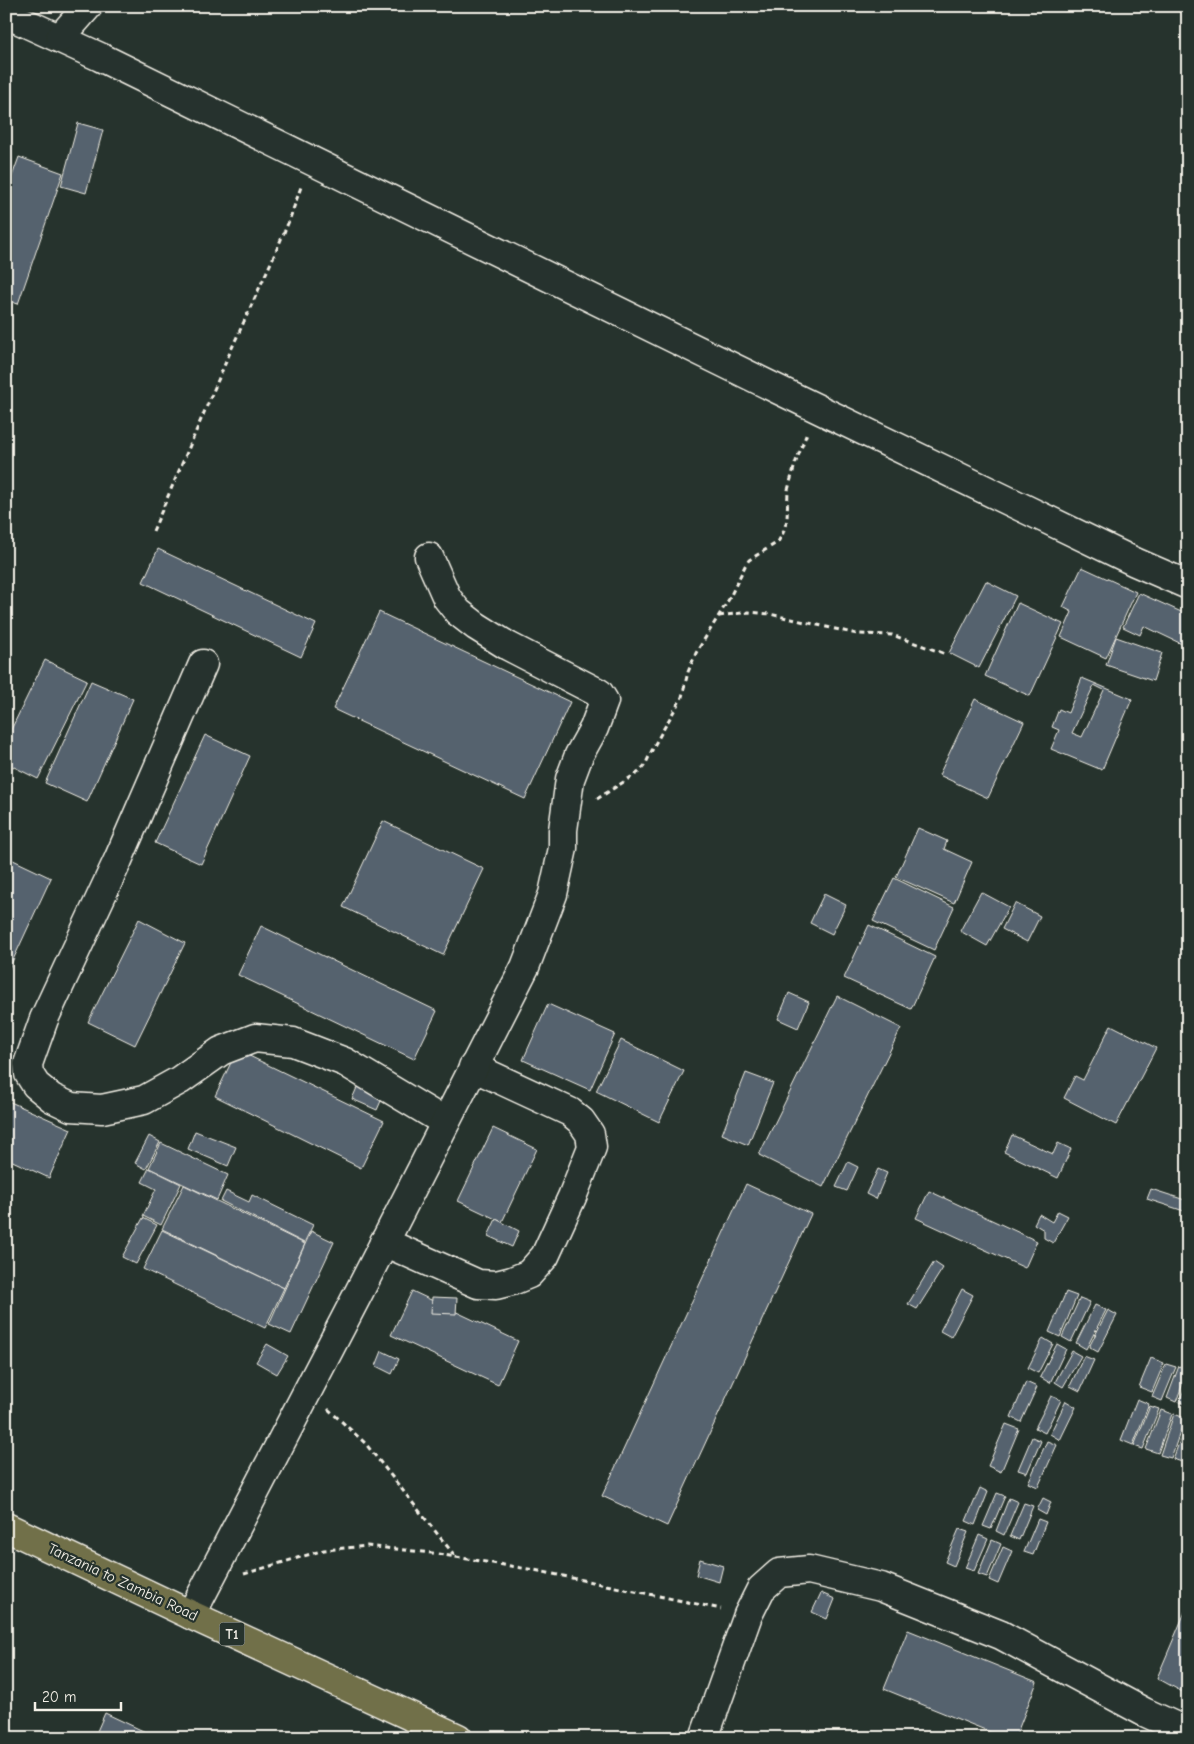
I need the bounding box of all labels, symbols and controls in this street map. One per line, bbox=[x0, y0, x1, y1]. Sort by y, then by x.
street label: Tanzania to Zambia Road bbox=[45, 1539, 201, 1625]
road number: T1 bbox=[220, 1622, 244, 1646]
scale bar bbox=[35, 1679, 121, 1711]
text: 20 m bbox=[42, 1688, 76, 1706]

